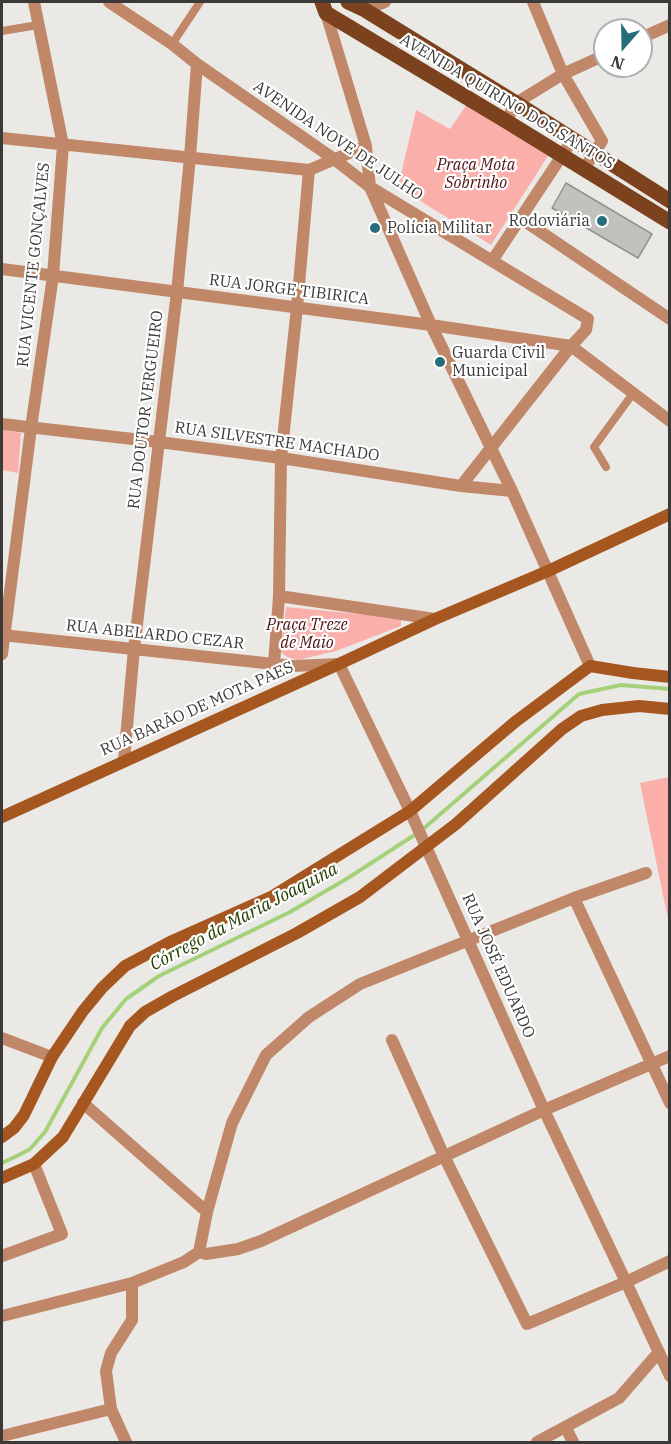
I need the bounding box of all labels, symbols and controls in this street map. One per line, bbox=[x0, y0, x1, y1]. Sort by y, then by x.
north arrow bbox=[593, 18, 653, 78]
street label: AVENIDA QUIRINO DOS SANTOS bbox=[396, 30, 618, 174]
street label: AVENIDA NOVE DE JULHO bbox=[249, 77, 427, 205]
park label: Praça Mota Sobrinho bbox=[437, 155, 515, 193]
street label: RUA VICENTE GONÇALVES bbox=[14, 162, 54, 368]
place label: Rodoviária bbox=[509, 211, 590, 231]
marker: Rodoviária bbox=[595, 214, 609, 228]
place label: Polícia Militar bbox=[387, 218, 492, 238]
marker: Polícia Militar bbox=[368, 221, 382, 235]
street label: RUA JORGE TIBIRICA bbox=[208, 271, 370, 309]
street label: RUA DOUTOR VERGUEIRO bbox=[124, 310, 168, 510]
place label: Guarda Civil Municipal bbox=[452, 343, 545, 381]
marker: Guarda Civil Municipal bbox=[433, 355, 447, 369]
street label: RUA SILVESTRE MACHADO bbox=[173, 418, 381, 466]
park label: Praça Treze de Maio bbox=[266, 615, 348, 653]
street label: RUA ABELARDO CEZAR bbox=[65, 616, 245, 654]
street label: RUA BARÃO DE MOTA PAES bbox=[97, 658, 297, 760]
water label: Córrego da Maria Joaquina bbox=[146, 858, 342, 976]
street label: RUA JOSÉ EDUARDO bbox=[457, 891, 539, 1041]

